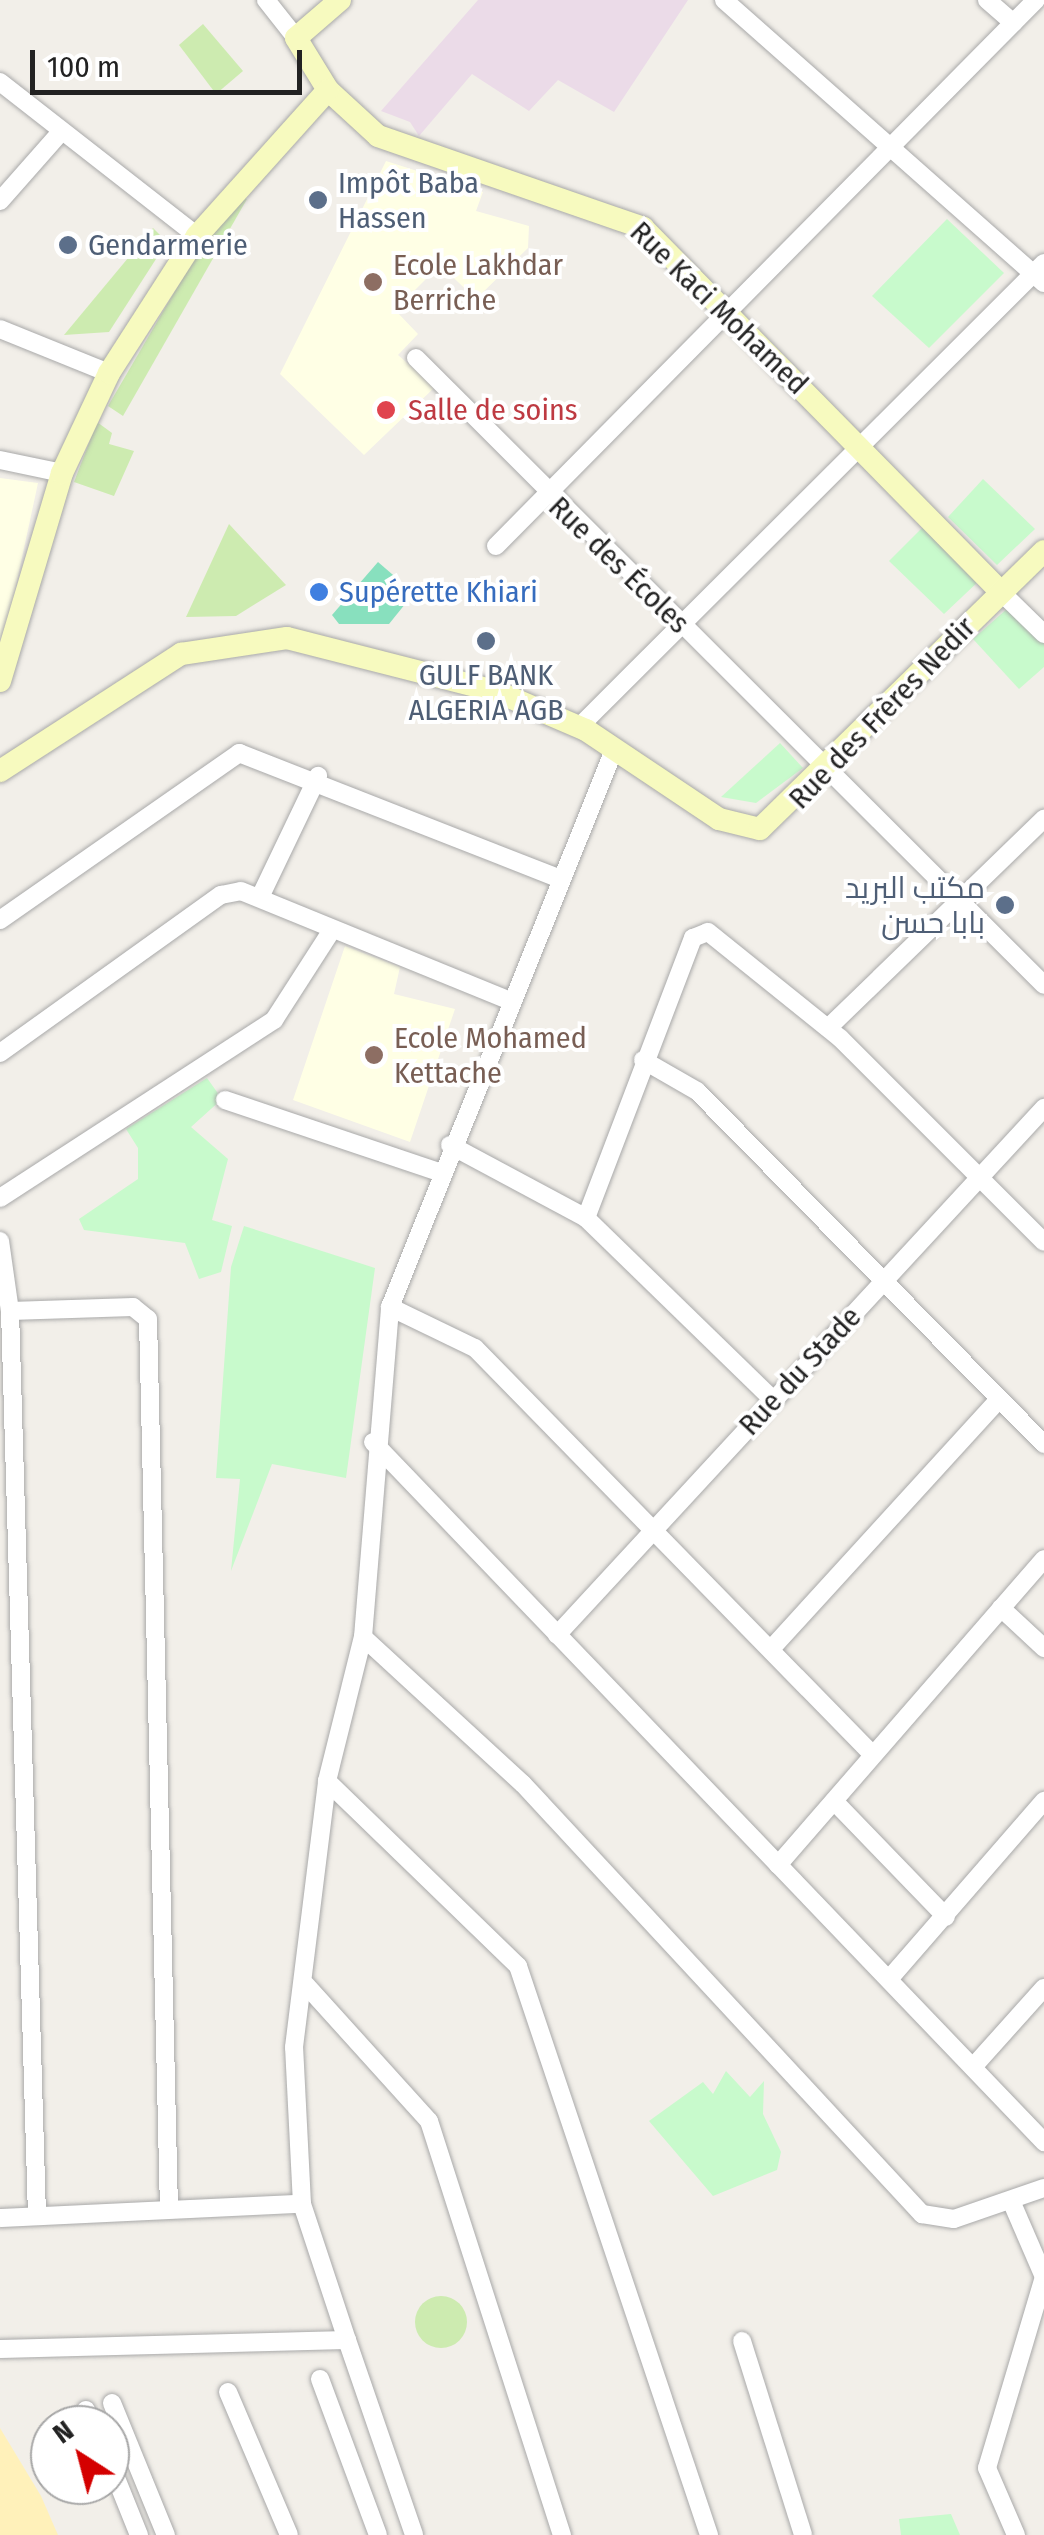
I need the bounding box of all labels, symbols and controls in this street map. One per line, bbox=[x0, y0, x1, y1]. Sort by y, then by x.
scale bar bbox=[35, 30, 308, 92]
text: 100 m bbox=[47, 49, 120, 85]
place label: Impôt Baba Hassen bbox=[338, 165, 479, 236]
marker: Impôt Baba Hassen bbox=[307, 189, 329, 211]
street label: Rue Kaci Mohamed bbox=[623, 214, 815, 402]
place label: Gendarmerie bbox=[88, 227, 248, 263]
marker: Gendarmerie bbox=[57, 234, 79, 256]
place label: Ecole Lakhdar Berriche bbox=[393, 247, 563, 318]
marker: Ecole Lakhdar Berriche bbox=[362, 271, 384, 293]
place label: Salle de soins bbox=[408, 392, 578, 428]
marker: Salle de soins bbox=[373, 397, 399, 423]
street label: Rue des Écoles bbox=[541, 489, 697, 641]
place label: Supérette Khiari bbox=[339, 574, 538, 610]
marker: Supérette Khiari bbox=[308, 581, 330, 603]
street label: Rue des Frères Nedir bbox=[781, 610, 983, 816]
marker: GULF BANK ALGERIA AGB bbox=[475, 630, 497, 652]
place label: GULF BANK ALGERIA AGB bbox=[408, 657, 564, 728]
place label: مكتب البريد بابا حسن bbox=[845, 870, 985, 940]
marker: مكتب البريد بابا حسن bbox=[994, 894, 1016, 916]
place label: Ecole Mohamed Kettache bbox=[394, 1020, 587, 1090]
marker: Ecole Mohamed Kettache bbox=[363, 1044, 385, 1066]
street label: Rue du Stade bbox=[731, 1299, 869, 1443]
north arrow bbox=[30, 2405, 130, 2505]
text: N bbox=[47, 2414, 80, 2450]

